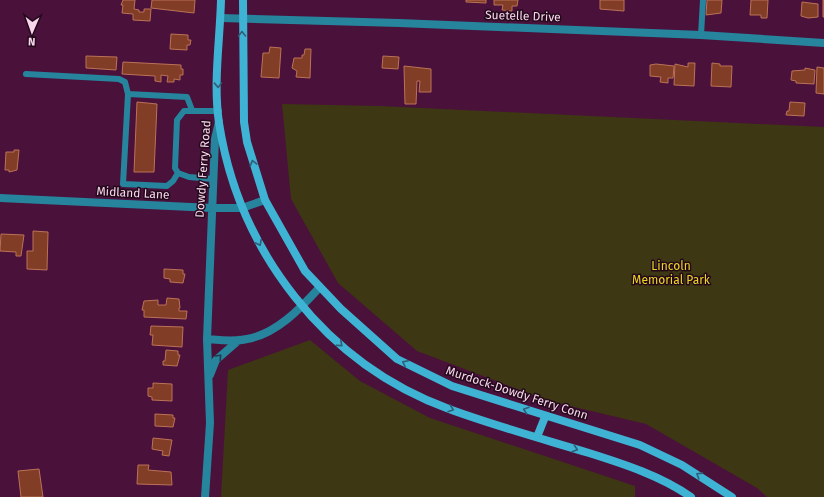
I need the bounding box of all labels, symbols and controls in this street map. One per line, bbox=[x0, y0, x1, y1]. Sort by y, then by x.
street label: Suetelle Drive bbox=[485, 8, 561, 24]
north arrow bbox=[12, 12, 52, 52]
one-way arrow bbox=[238, 31, 246, 37]
text: N bbox=[28, 35, 36, 48]
one-way arrow bbox=[214, 82, 222, 88]
street label: Dowdy Ferry Road bbox=[193, 120, 213, 218]
one-way arrow bbox=[249, 160, 258, 167]
street label: Midland Lane bbox=[96, 184, 170, 202]
one-way arrow bbox=[254, 239, 262, 246]
park label: Lincoln Memorial Park bbox=[632, 259, 711, 287]
one-way arrow bbox=[335, 339, 342, 346]
one-way arrow bbox=[215, 354, 222, 362]
one-way arrow bbox=[402, 360, 409, 368]
street label: Murdock-Dowdy Ferry Conn bbox=[444, 363, 590, 423]
one-way arrow bbox=[447, 405, 454, 413]
one-way arrow bbox=[522, 406, 529, 415]
one-way arrow bbox=[571, 444, 578, 453]
one-way arrow bbox=[696, 473, 703, 480]

